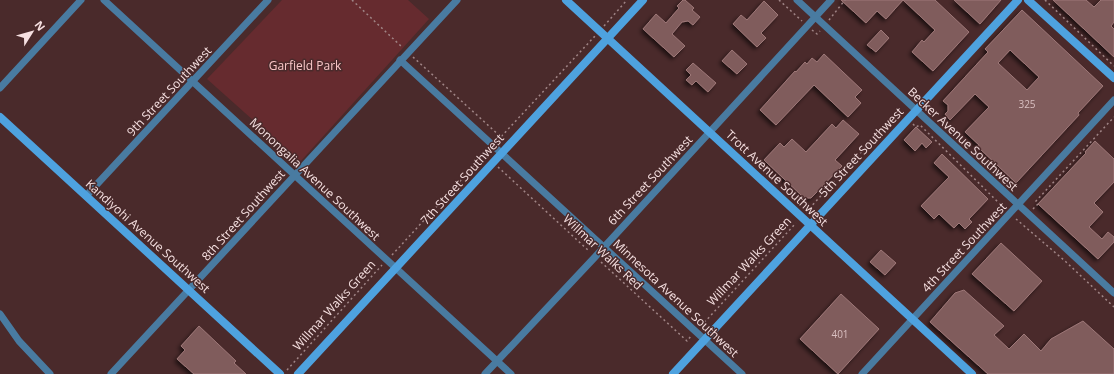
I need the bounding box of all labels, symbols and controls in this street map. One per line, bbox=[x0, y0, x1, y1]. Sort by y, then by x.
north arrow bbox=[12, 12, 52, 52]
text: N bbox=[32, 18, 49, 34]
street label: 9th Street Southwest bbox=[123, 42, 215, 140]
park label: Garfield Park bbox=[269, 57, 342, 74]
street label: Becker Avenue Southwest bbox=[904, 83, 1022, 195]
house number: 325 bbox=[1018, 97, 1036, 111]
street label: 5th Street Southwest bbox=[815, 103, 907, 201]
street label: Monongalia Avenue Southwest bbox=[246, 114, 384, 244]
street label: Trott Avenue Southwest bbox=[722, 126, 832, 230]
street label: 7th Street Southwest bbox=[417, 130, 507, 228]
street label: 6th Street Southwest bbox=[604, 131, 696, 229]
street label: 8th Street Southwest bbox=[198, 166, 288, 264]
street label: Kandiyohi Avenue Southwest bbox=[82, 175, 214, 297]
street label: 4th Street Southwest bbox=[918, 198, 1010, 296]
street label: Willmar Walks Red bbox=[559, 211, 647, 293]
street label: Willmar Walks Green bbox=[703, 213, 795, 309]
street label: Minnesota Avenue Southwest bbox=[609, 235, 743, 361]
street label: Willmar Walks Green bbox=[289, 256, 379, 354]
house number: 401 bbox=[831, 327, 849, 341]

